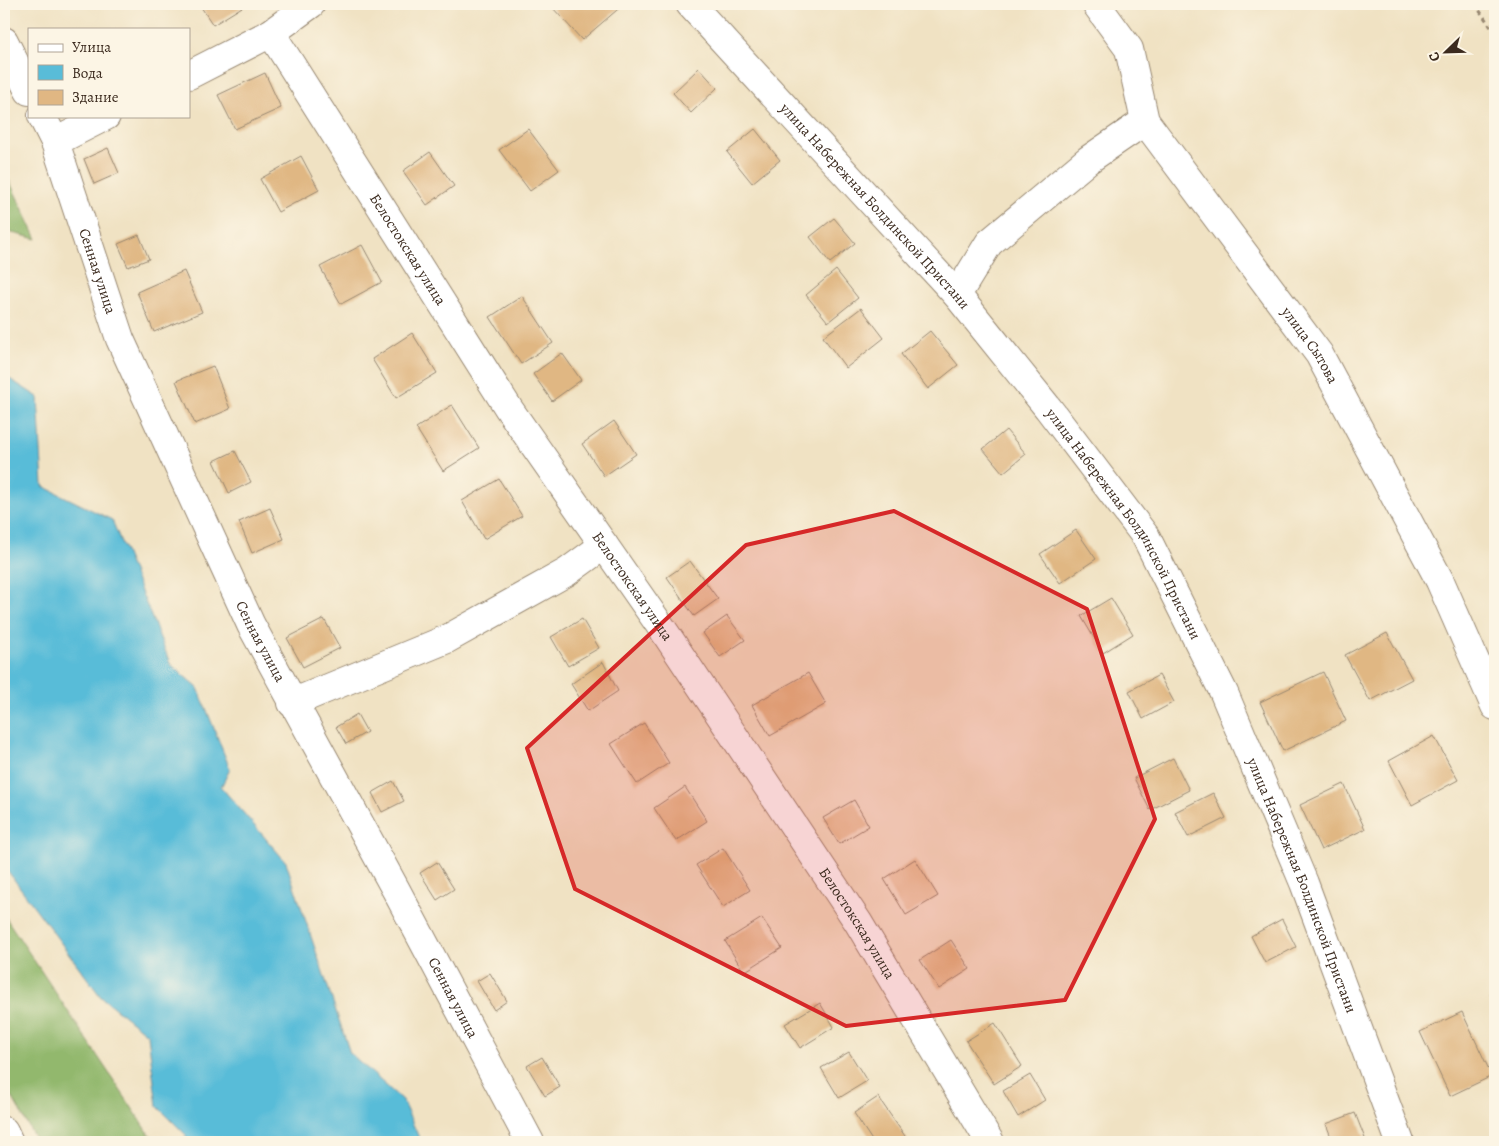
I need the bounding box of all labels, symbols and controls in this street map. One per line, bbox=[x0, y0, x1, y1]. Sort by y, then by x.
legend bbox=[28, 28, 190, 118]
north arrow bbox=[1422, 28, 1472, 78]
text: Улица bbox=[72, 37, 111, 57]
text: С bbox=[1424, 49, 1445, 65]
text: Вода bbox=[72, 63, 103, 83]
text: Здание bbox=[72, 87, 119, 107]
street label: улица Набережная Болдинской Пристани bbox=[775, 98, 975, 314]
street label: Белостокская улица bbox=[365, 190, 451, 309]
street label: Сенная улица bbox=[74, 226, 121, 317]
street label: улица Сытова bbox=[1276, 302, 1343, 387]
street label: улица Набережная Болдинской Пристани bbox=[1041, 403, 1206, 643]
street label: Белостокская улица bbox=[588, 528, 678, 645]
street label: Сенная улица bbox=[231, 598, 290, 685]
street label: улица Набережная Болдинской Пристани bbox=[1242, 754, 1361, 1016]
street label: Белостокская улица bbox=[814, 863, 900, 983]
street label: Сенная улица bbox=[424, 954, 483, 1042]

